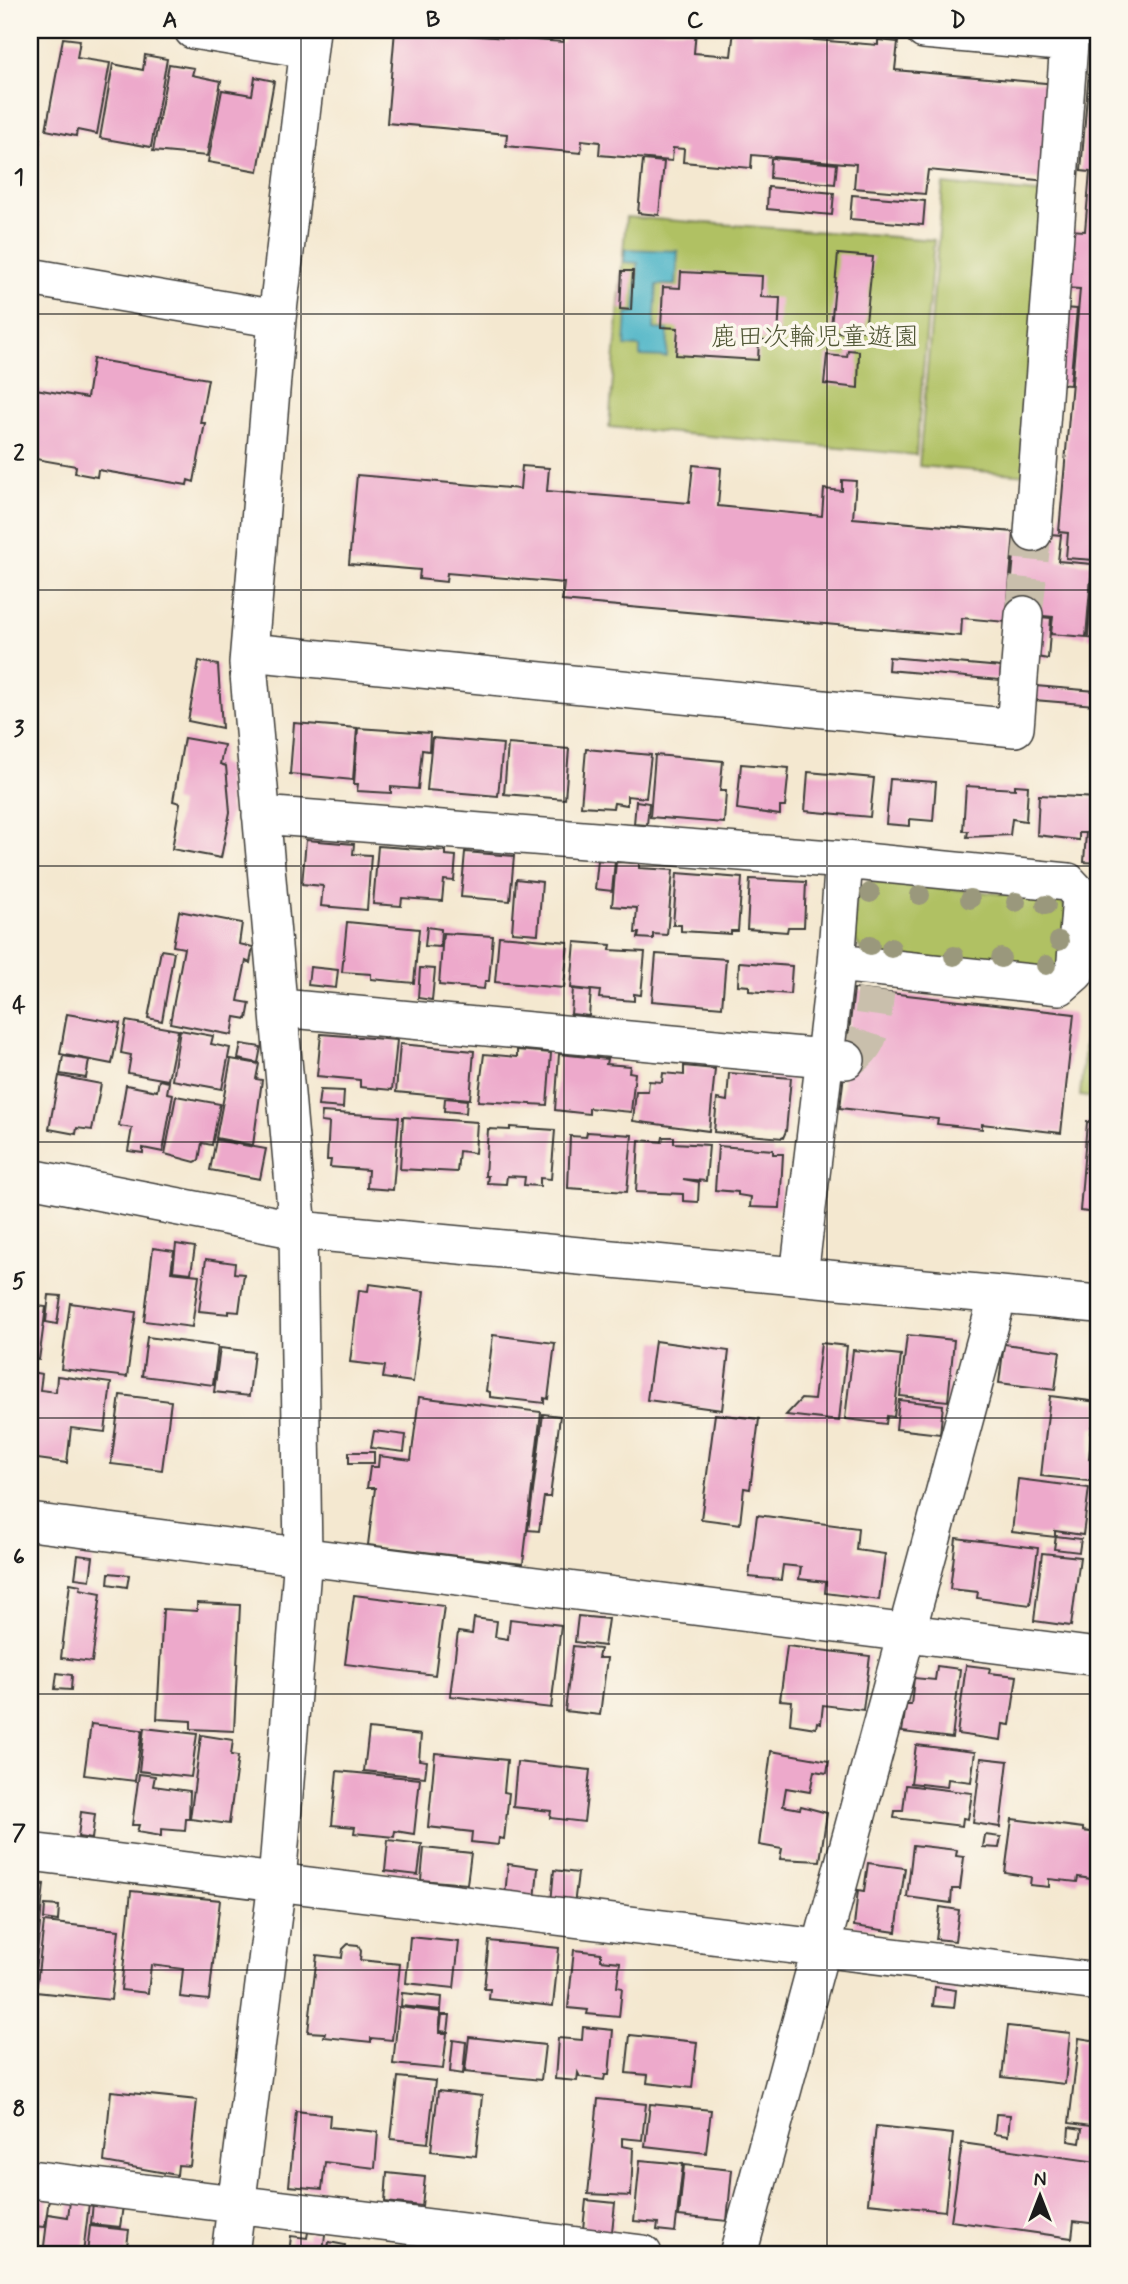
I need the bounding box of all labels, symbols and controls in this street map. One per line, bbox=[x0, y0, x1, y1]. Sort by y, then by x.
text: A bbox=[162, 6, 178, 36]
text: B bbox=[426, 6, 441, 36]
text: C bbox=[687, 6, 704, 36]
text: D bbox=[950, 6, 966, 36]
text: 1 bbox=[14, 163, 24, 193]
park label: 鹿田次輪児童遊園 bbox=[711, 321, 919, 355]
text: 2 bbox=[13, 439, 25, 469]
text: 3 bbox=[14, 715, 25, 745]
text: 4 bbox=[12, 991, 26, 1021]
text: 5 bbox=[12, 1267, 26, 1297]
text: 6 bbox=[13, 1543, 25, 1573]
text: 7 bbox=[12, 1819, 26, 1849]
text: 8 bbox=[13, 2095, 25, 2125]
north arrow bbox=[1006, 2162, 1076, 2232]
text: N bbox=[1034, 2168, 1046, 2193]

